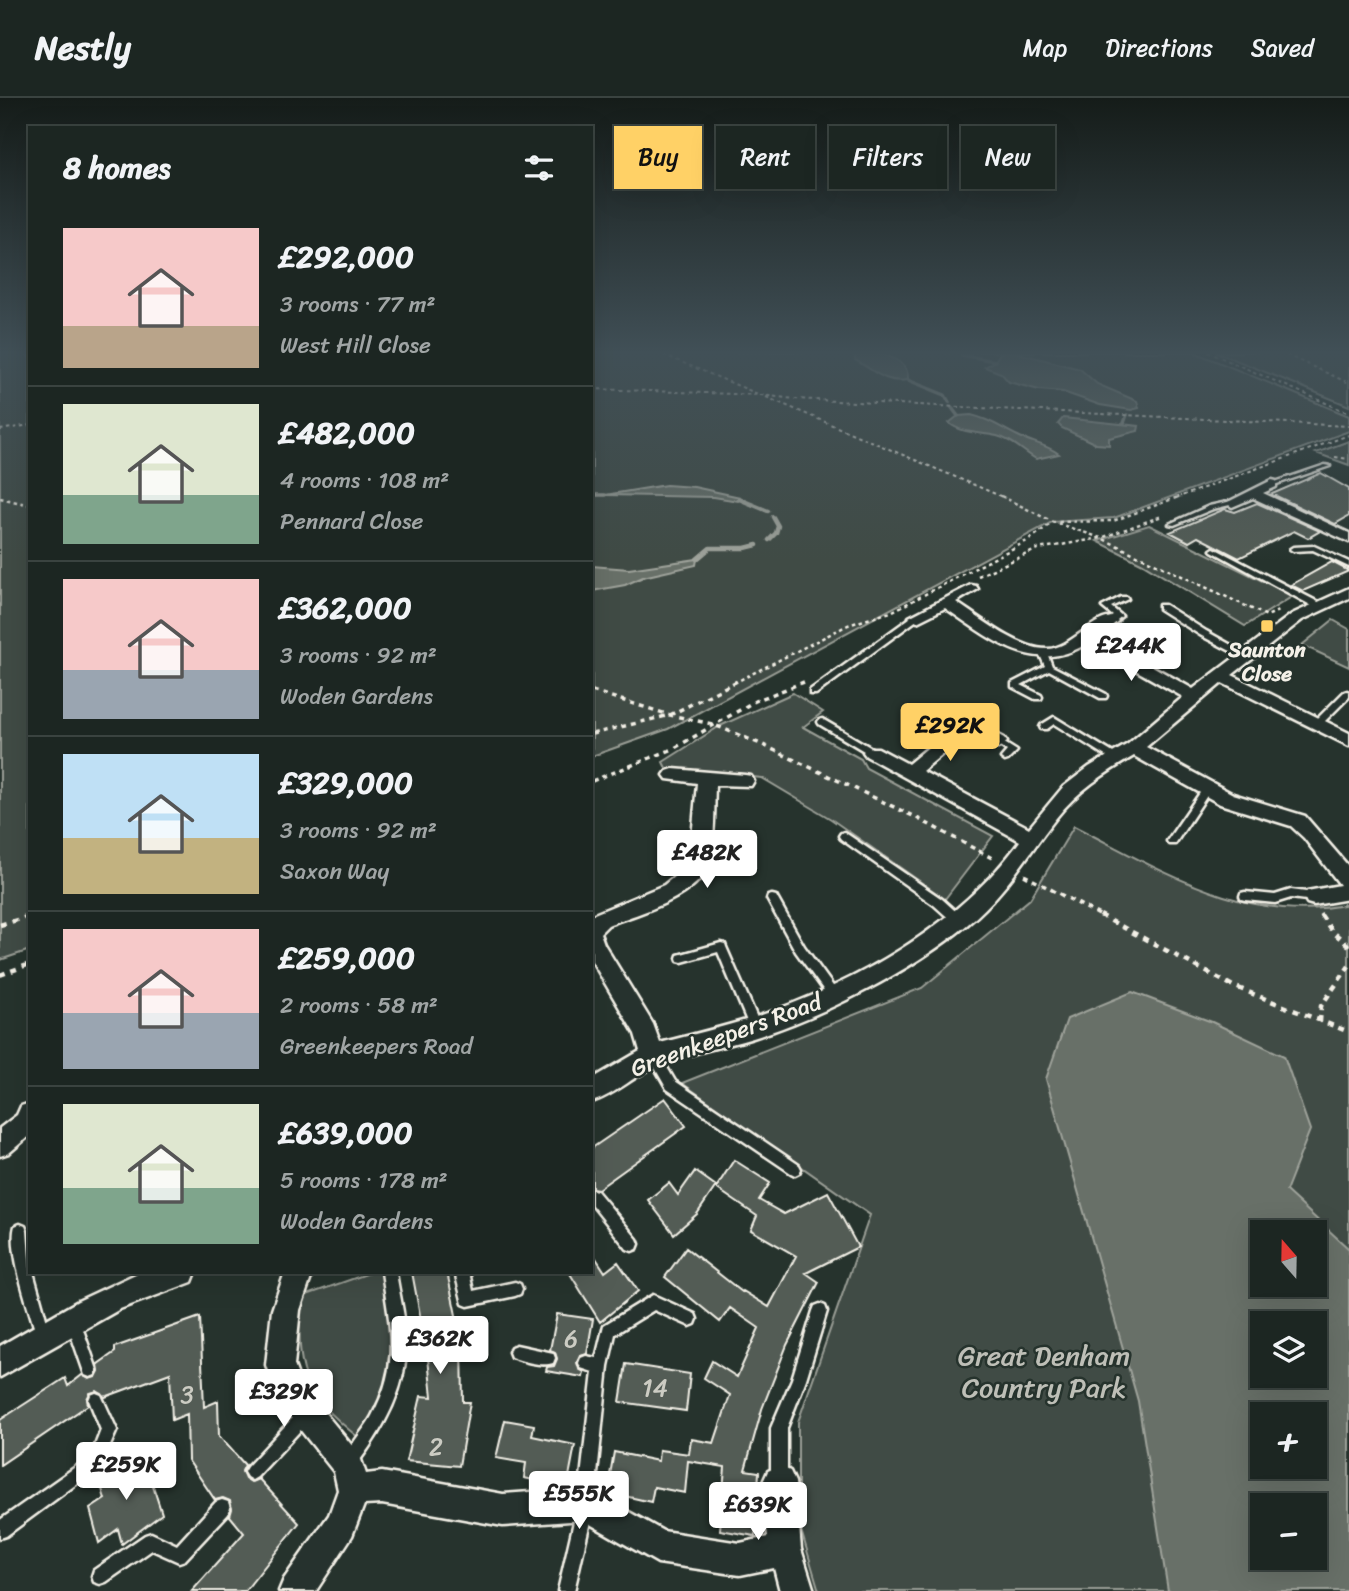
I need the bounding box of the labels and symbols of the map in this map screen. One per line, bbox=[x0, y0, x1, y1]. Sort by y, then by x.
marker: Saunton Close bbox=[1259, 618, 1275, 634]
pin: £244K bbox=[1082, 624, 1180, 683]
place label: Saunton Close bbox=[1227, 631, 1306, 693]
pin: £292K bbox=[901, 704, 999, 763]
pin: £482K bbox=[658, 830, 756, 890]
street label: Greenkeepers Road bbox=[624, 980, 830, 1089]
north arrow bbox=[1250, 1220, 1326, 1297]
pin: £362K bbox=[391, 1316, 489, 1376]
house number: 6 bbox=[564, 1318, 578, 1360]
park label: Great Denham Country Park bbox=[958, 1331, 1130, 1412]
house number: 14 bbox=[642, 1367, 668, 1409]
pin: £329K bbox=[235, 1370, 333, 1429]
house number: 3 bbox=[180, 1374, 194, 1416]
house number: 2 bbox=[429, 1426, 443, 1468]
pin: £259K bbox=[77, 1442, 175, 1502]
pin: £555K bbox=[530, 1472, 628, 1531]
pin: £639K bbox=[709, 1482, 807, 1542]

